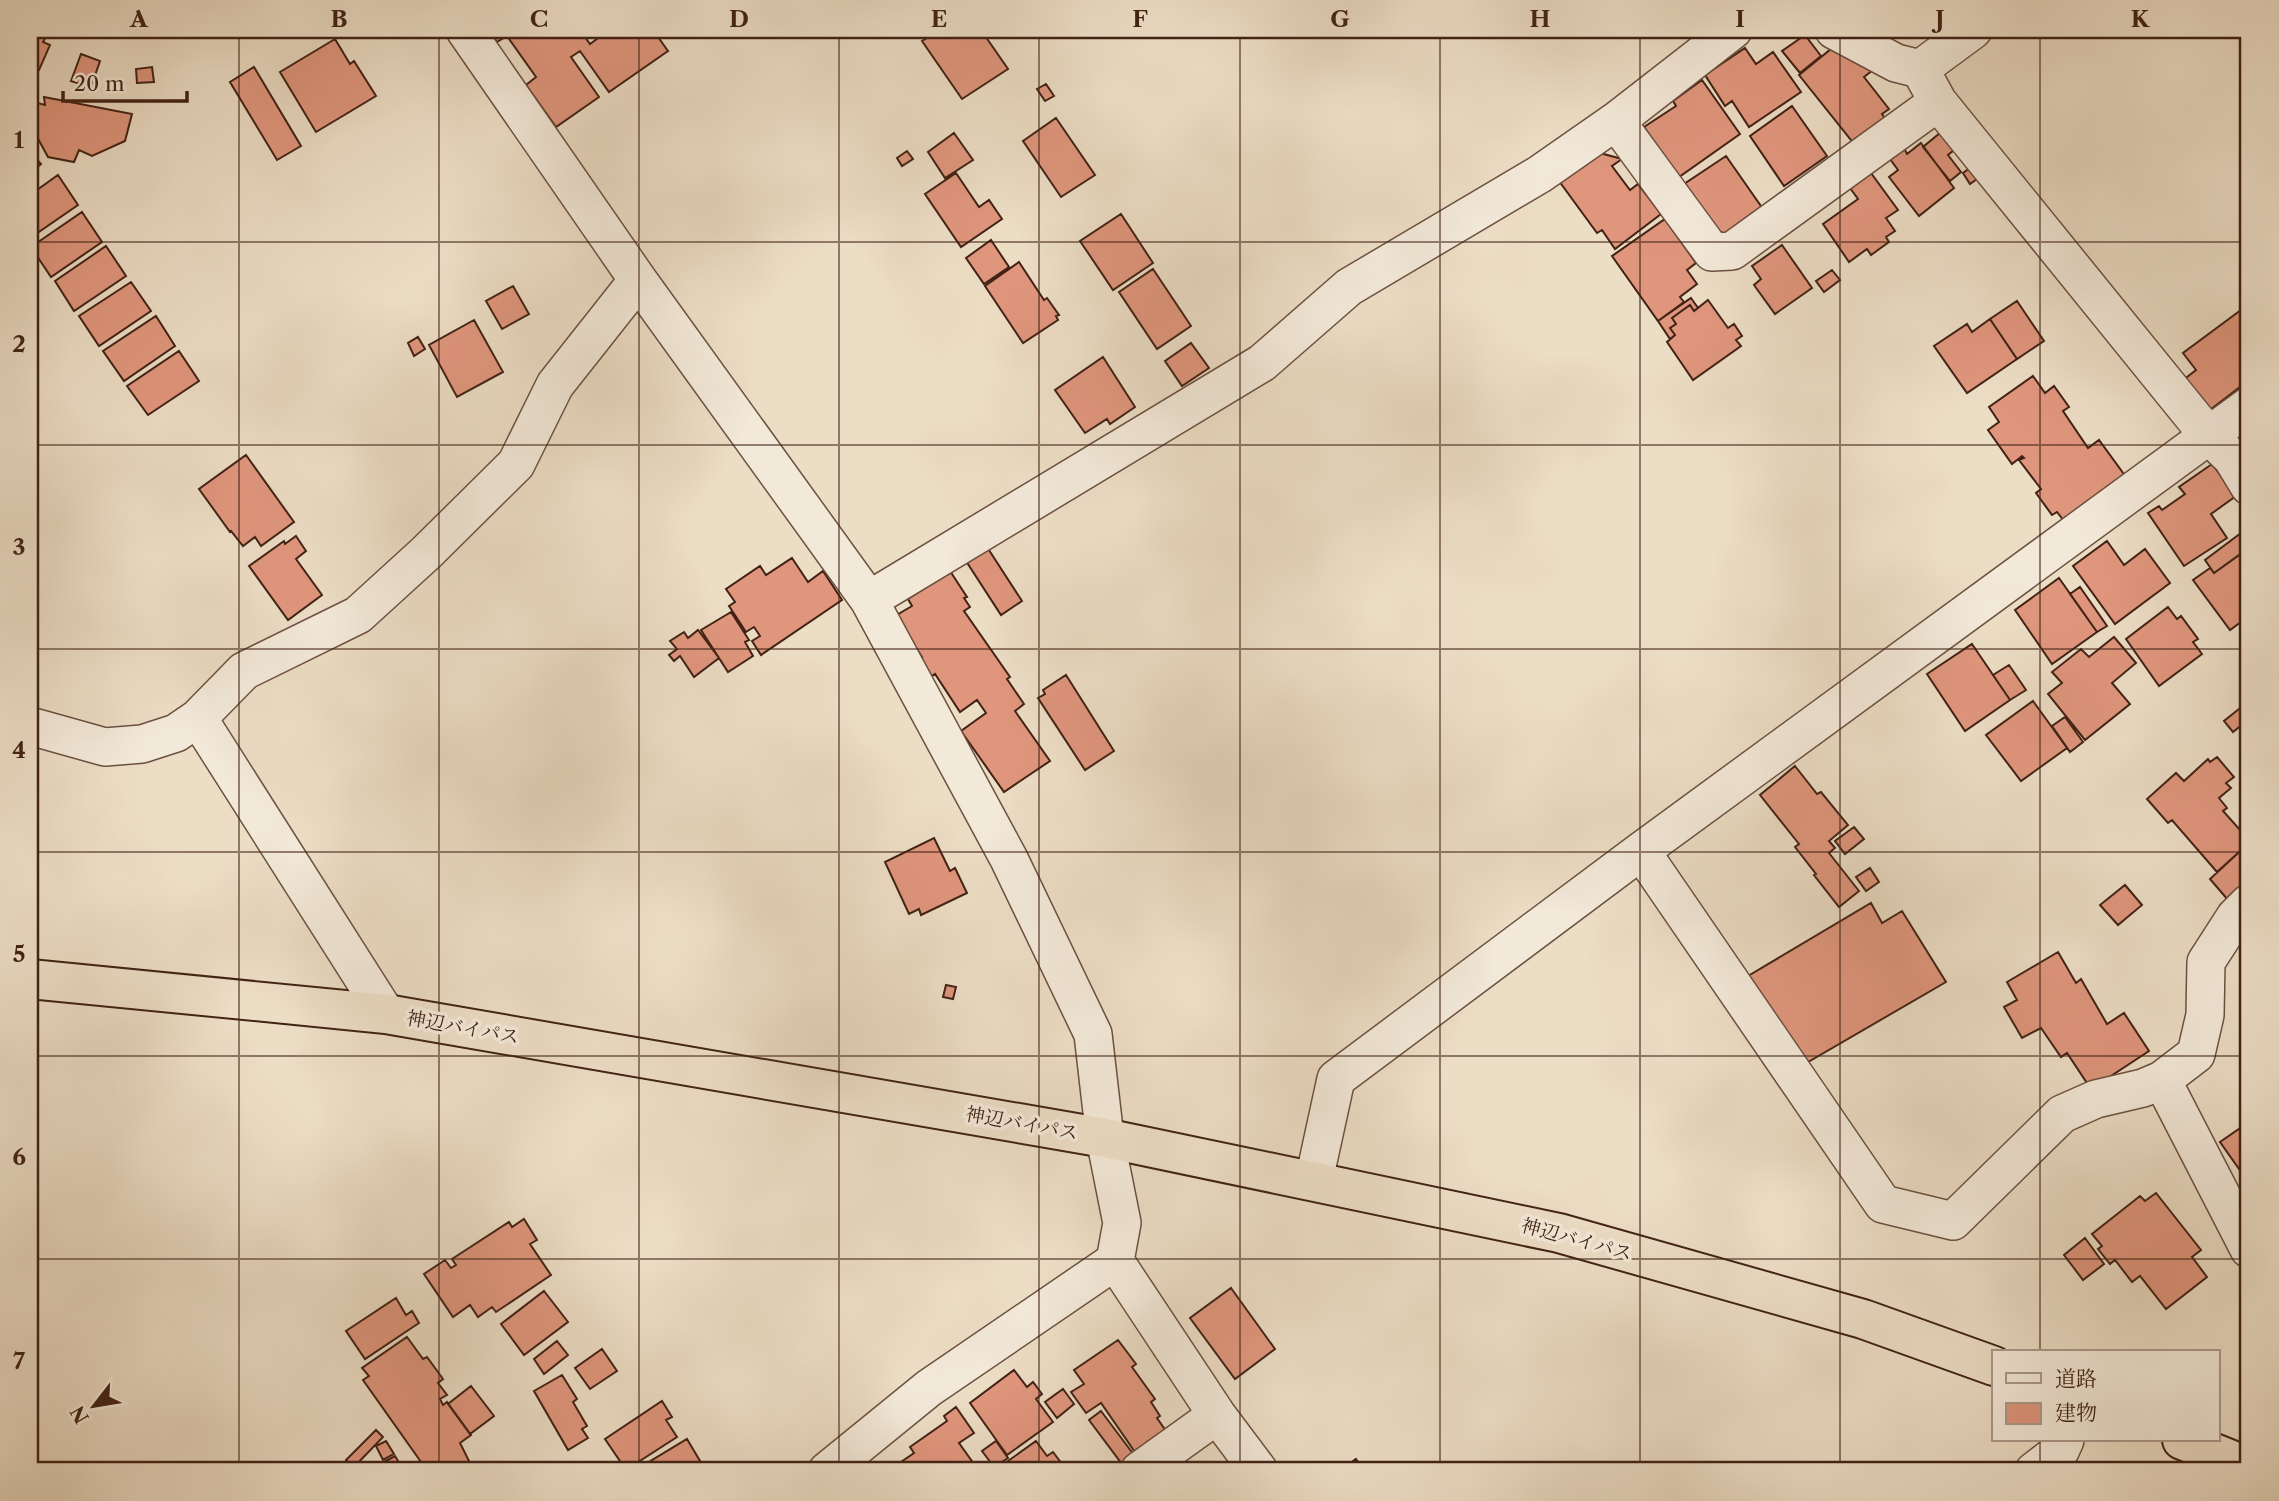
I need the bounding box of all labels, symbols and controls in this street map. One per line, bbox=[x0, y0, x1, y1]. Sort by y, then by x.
text: A bbox=[129, 5, 149, 33]
text: B bbox=[330, 5, 348, 33]
text: C bbox=[530, 5, 548, 33]
text: D bbox=[729, 5, 749, 33]
text: E bbox=[931, 5, 947, 33]
text: F bbox=[1132, 5, 1148, 33]
text: G bbox=[1330, 5, 1350, 33]
text: H bbox=[1530, 5, 1551, 33]
text: I bbox=[1735, 5, 1745, 33]
text: J bbox=[1931, 5, 1945, 33]
text: K bbox=[2131, 5, 2150, 33]
scale bar bbox=[63, 60, 187, 104]
text: 20 m bbox=[74, 71, 125, 96]
text: 1 bbox=[14, 126, 25, 154]
text: 2 bbox=[12, 330, 26, 358]
text: 3 bbox=[13, 533, 26, 561]
text: 4 bbox=[12, 736, 26, 764]
text: 5 bbox=[13, 940, 25, 968]
street label: 神辺バイパス bbox=[405, 1006, 521, 1049]
street label: 神辺バイパス bbox=[964, 1102, 1080, 1145]
text: 6 bbox=[12, 1143, 26, 1171]
street label: 神辺バイパス bbox=[1519, 1214, 1635, 1265]
text: 7 bbox=[13, 1347, 25, 1375]
legend bbox=[1992, 1350, 2220, 1442]
text: 道路 bbox=[2055, 1366, 2097, 1391]
north arrow bbox=[60, 1372, 130, 1442]
text: 建物 bbox=[2055, 1400, 2097, 1425]
text: N bbox=[66, 1401, 94, 1427]

